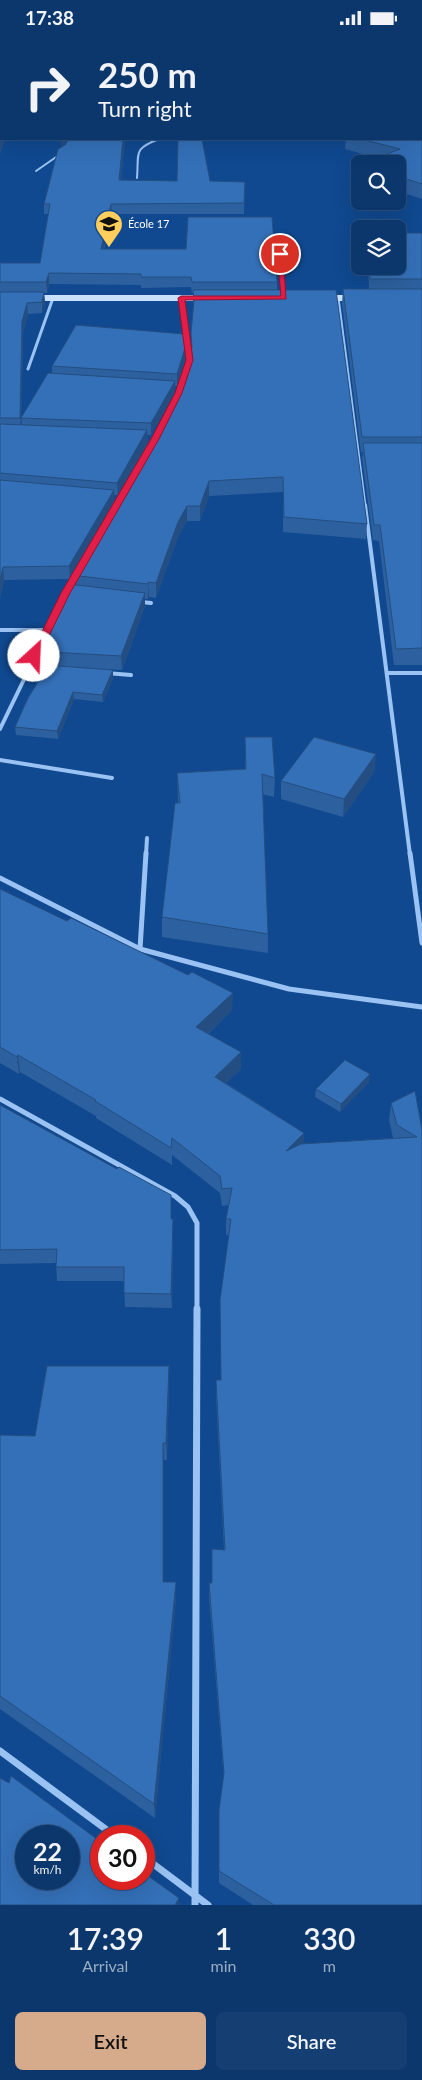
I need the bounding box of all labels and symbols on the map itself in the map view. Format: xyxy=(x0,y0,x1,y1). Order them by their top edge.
school or university icon: École 17 xyxy=(94,209,124,248)
place label: École 17 xyxy=(128,217,169,230)
pin xyxy=(259,233,301,275)
position arrow xyxy=(7,629,59,681)
speed limit sign: 30 xyxy=(90,1825,155,1890)

